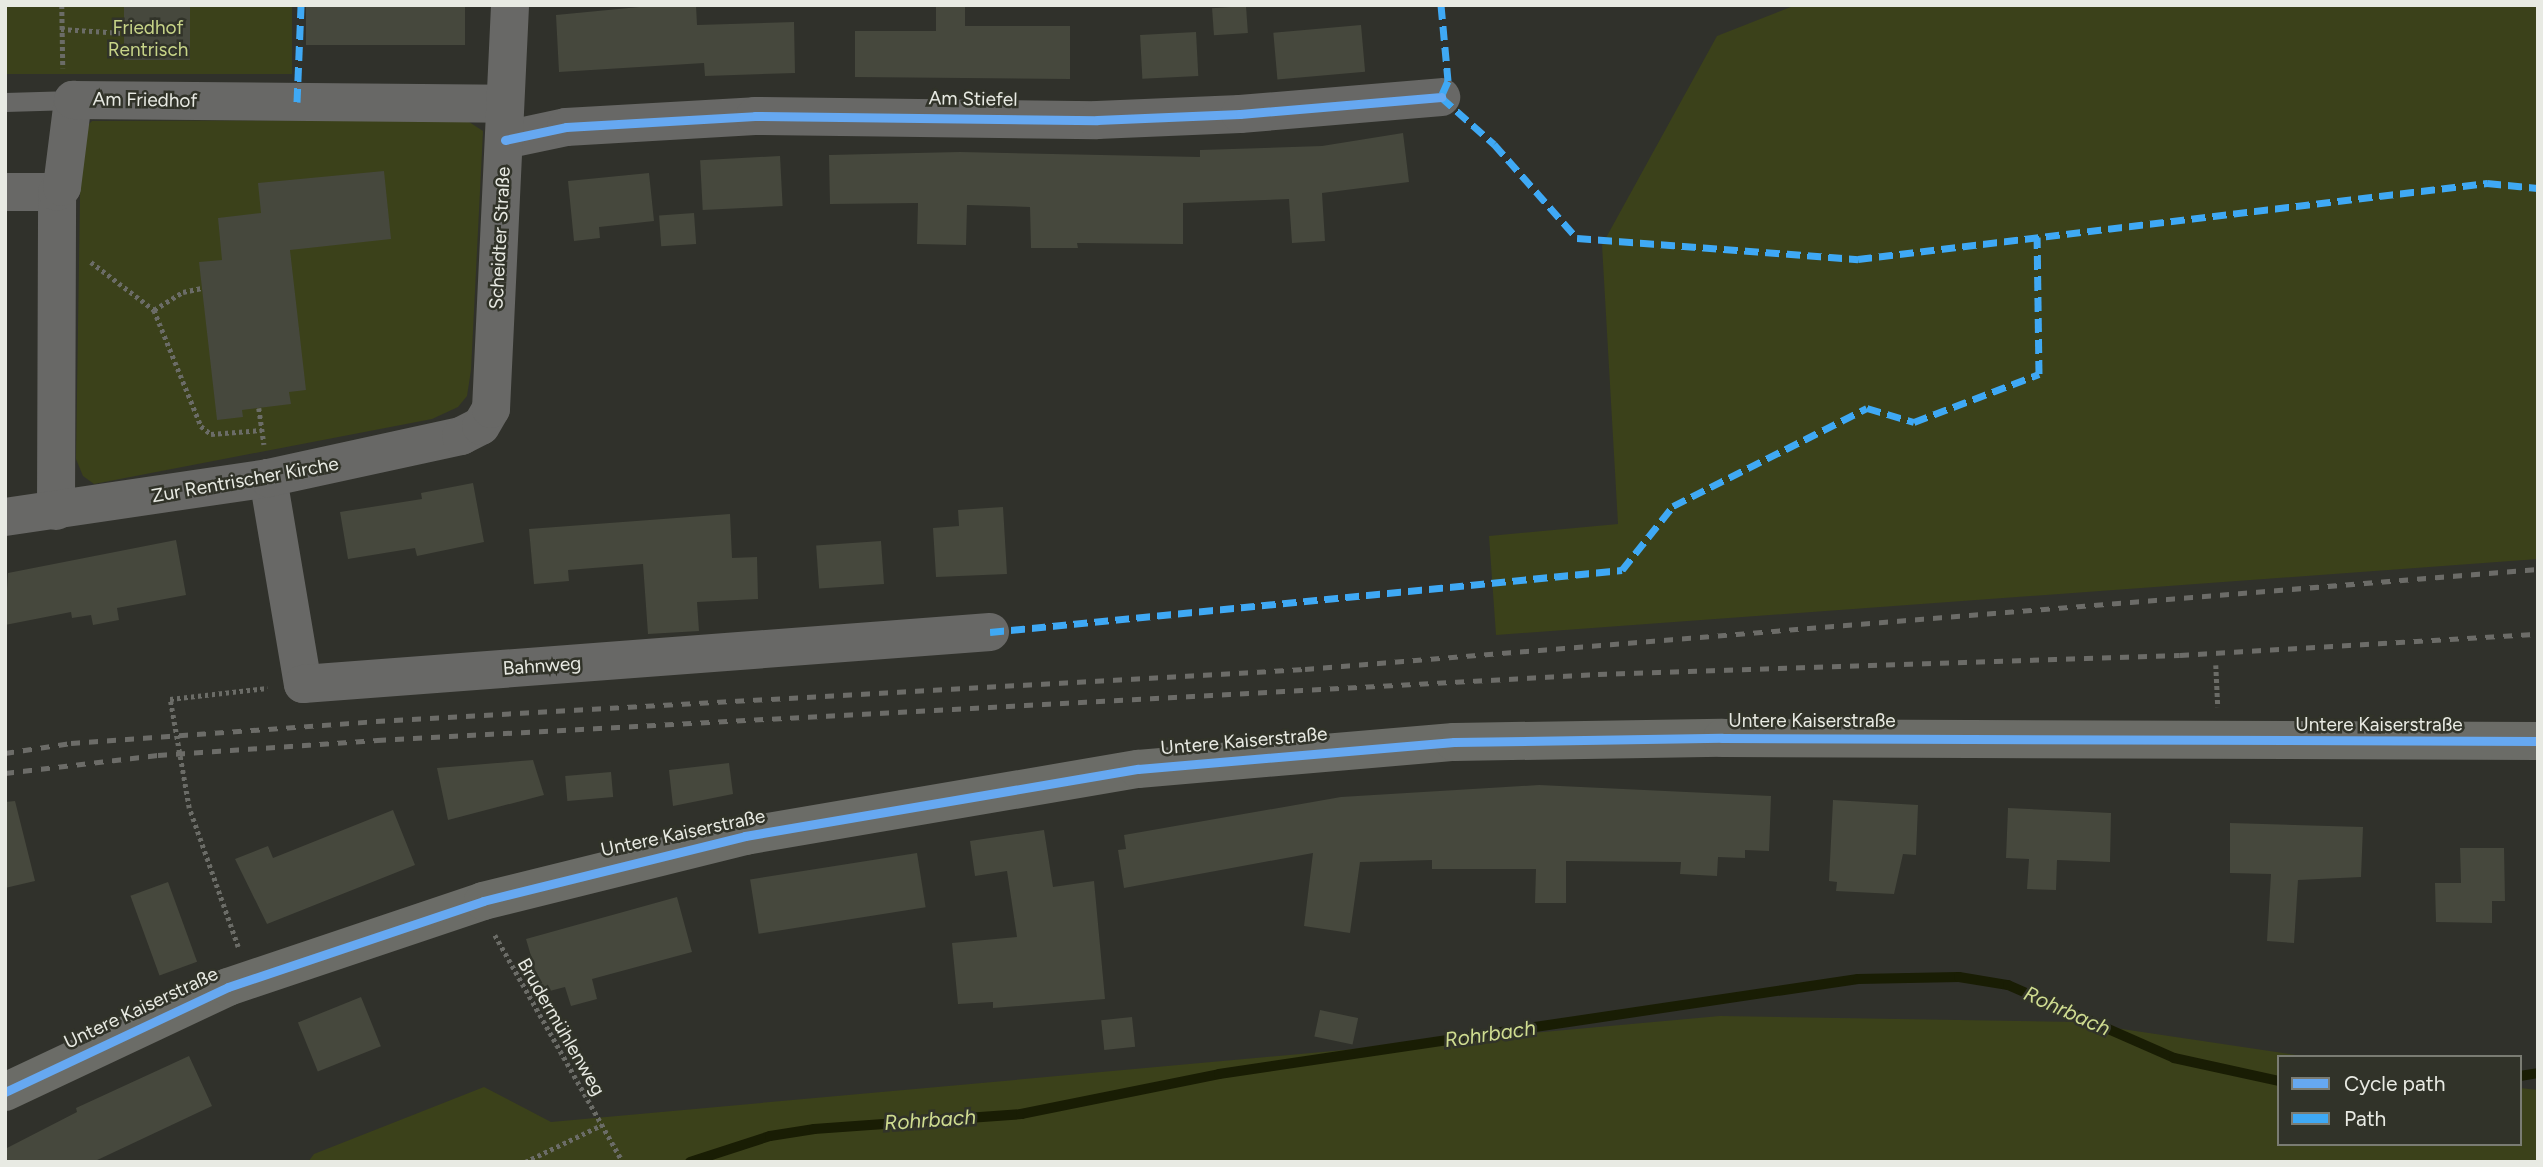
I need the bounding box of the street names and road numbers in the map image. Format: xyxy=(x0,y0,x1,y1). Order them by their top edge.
street label: Am Stiefel xyxy=(928,87,1018,111)
street label: Am Friedhof xyxy=(92,88,198,112)
street label: Scheidter Straße xyxy=(485,166,515,310)
street label: Zur Rentrischer Kirche xyxy=(150,452,340,508)
street label: Bahnweg xyxy=(502,652,582,680)
street label: Untere Kaiserstraße xyxy=(1728,710,1896,732)
street label: Untere Kaiserstraße xyxy=(2295,714,2463,736)
street label: Untere Kaiserstraße xyxy=(1160,722,1328,760)
street label: Untere Kaiserstraße xyxy=(599,804,767,862)
street label: Brudermühlenweg xyxy=(512,954,610,1100)
street label: Untere Kaiserstraße xyxy=(60,962,222,1054)

